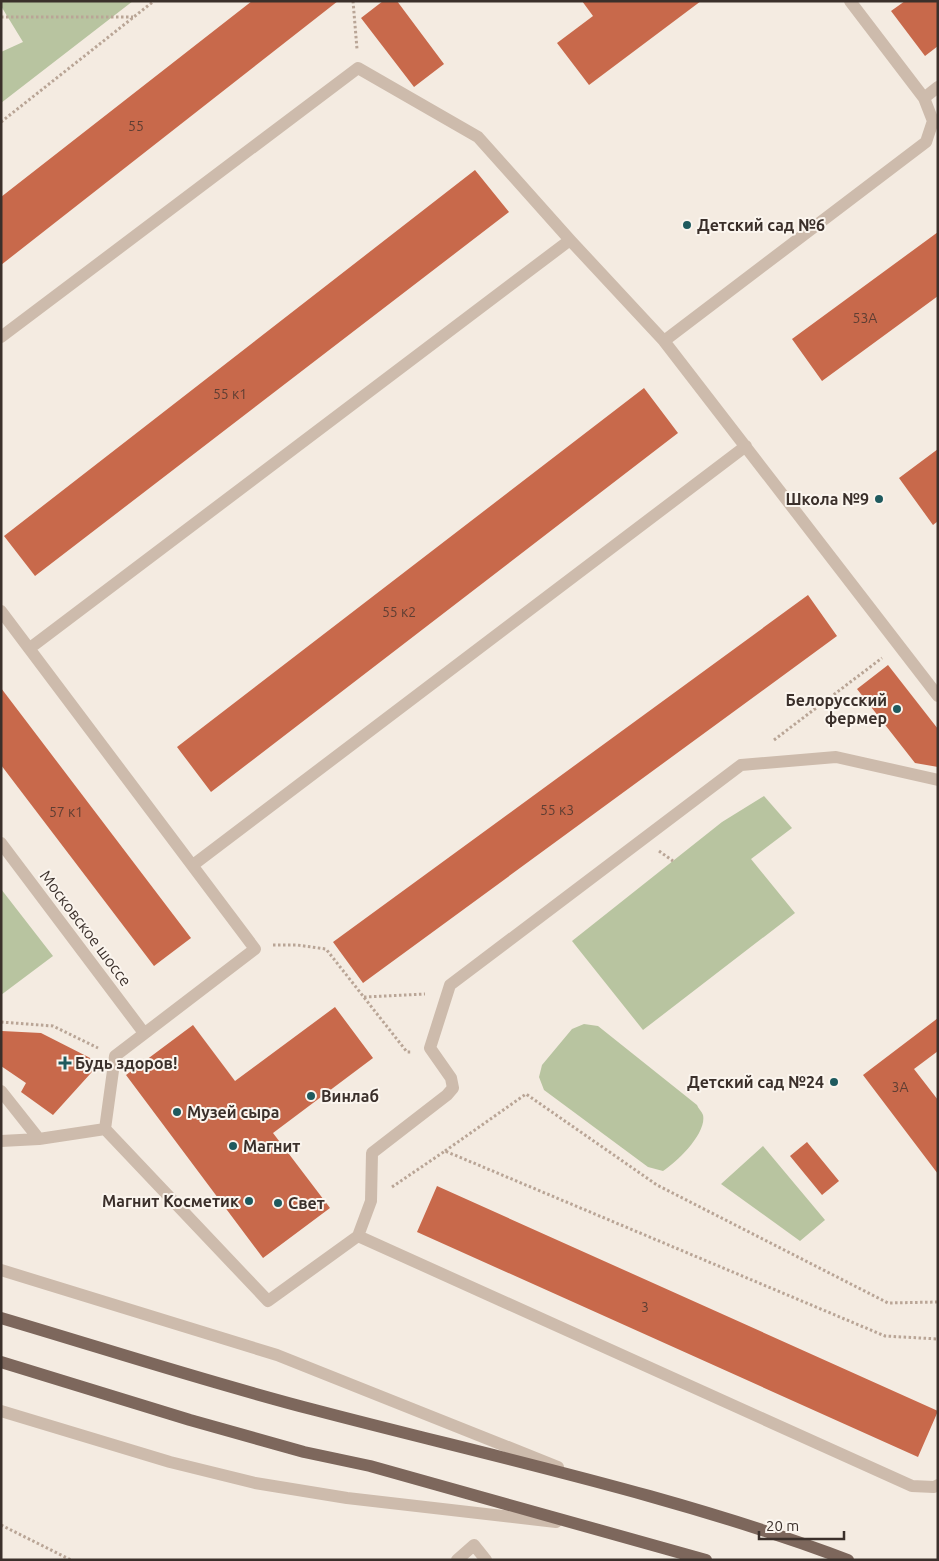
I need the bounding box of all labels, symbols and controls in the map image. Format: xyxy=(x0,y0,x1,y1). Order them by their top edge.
house number: 55 xyxy=(128,118,144,134)
place label: Детский сад №6 xyxy=(697,216,825,234)
marker: Детский сад №6 xyxy=(681,219,693,231)
house number: 53А xyxy=(853,310,877,326)
house number: 55 к1 xyxy=(213,386,247,402)
place label: Школа №9 xyxy=(785,490,869,508)
marker: Школа №9 xyxy=(873,493,885,505)
house number: 55 к2 xyxy=(382,604,416,620)
place label: Белорусский фермер xyxy=(786,691,887,727)
marker: Белорусский фермер xyxy=(891,703,903,715)
house number: 55 к3 xyxy=(540,802,574,818)
house number: 57 к1 xyxy=(49,804,83,820)
street label: Московское шоссе xyxy=(37,867,135,989)
place label: Будь здоров! xyxy=(75,1054,177,1072)
marker: Будь здоров! xyxy=(59,1057,71,1069)
place label: Детский сад №24 xyxy=(687,1073,824,1091)
marker: Детский сад №24 xyxy=(828,1076,840,1088)
house number: 3А xyxy=(892,1079,909,1095)
place label: Винлаб xyxy=(321,1087,379,1105)
marker: Винлаб xyxy=(305,1090,317,1102)
place label: Музей сыра xyxy=(187,1103,279,1121)
marker: Музей сыра xyxy=(171,1106,183,1118)
place label: Магнит xyxy=(243,1137,300,1155)
marker: Магнит xyxy=(227,1140,239,1152)
place label: Магнит Косметик xyxy=(102,1192,239,1210)
place label: Свет xyxy=(288,1194,325,1212)
marker: Магнит Косметик xyxy=(243,1195,255,1207)
marker: Свет xyxy=(272,1197,284,1209)
house number: 3 xyxy=(641,1299,649,1315)
scale bar xyxy=(759,1508,844,1540)
text: 20 m xyxy=(766,1517,799,1534)

